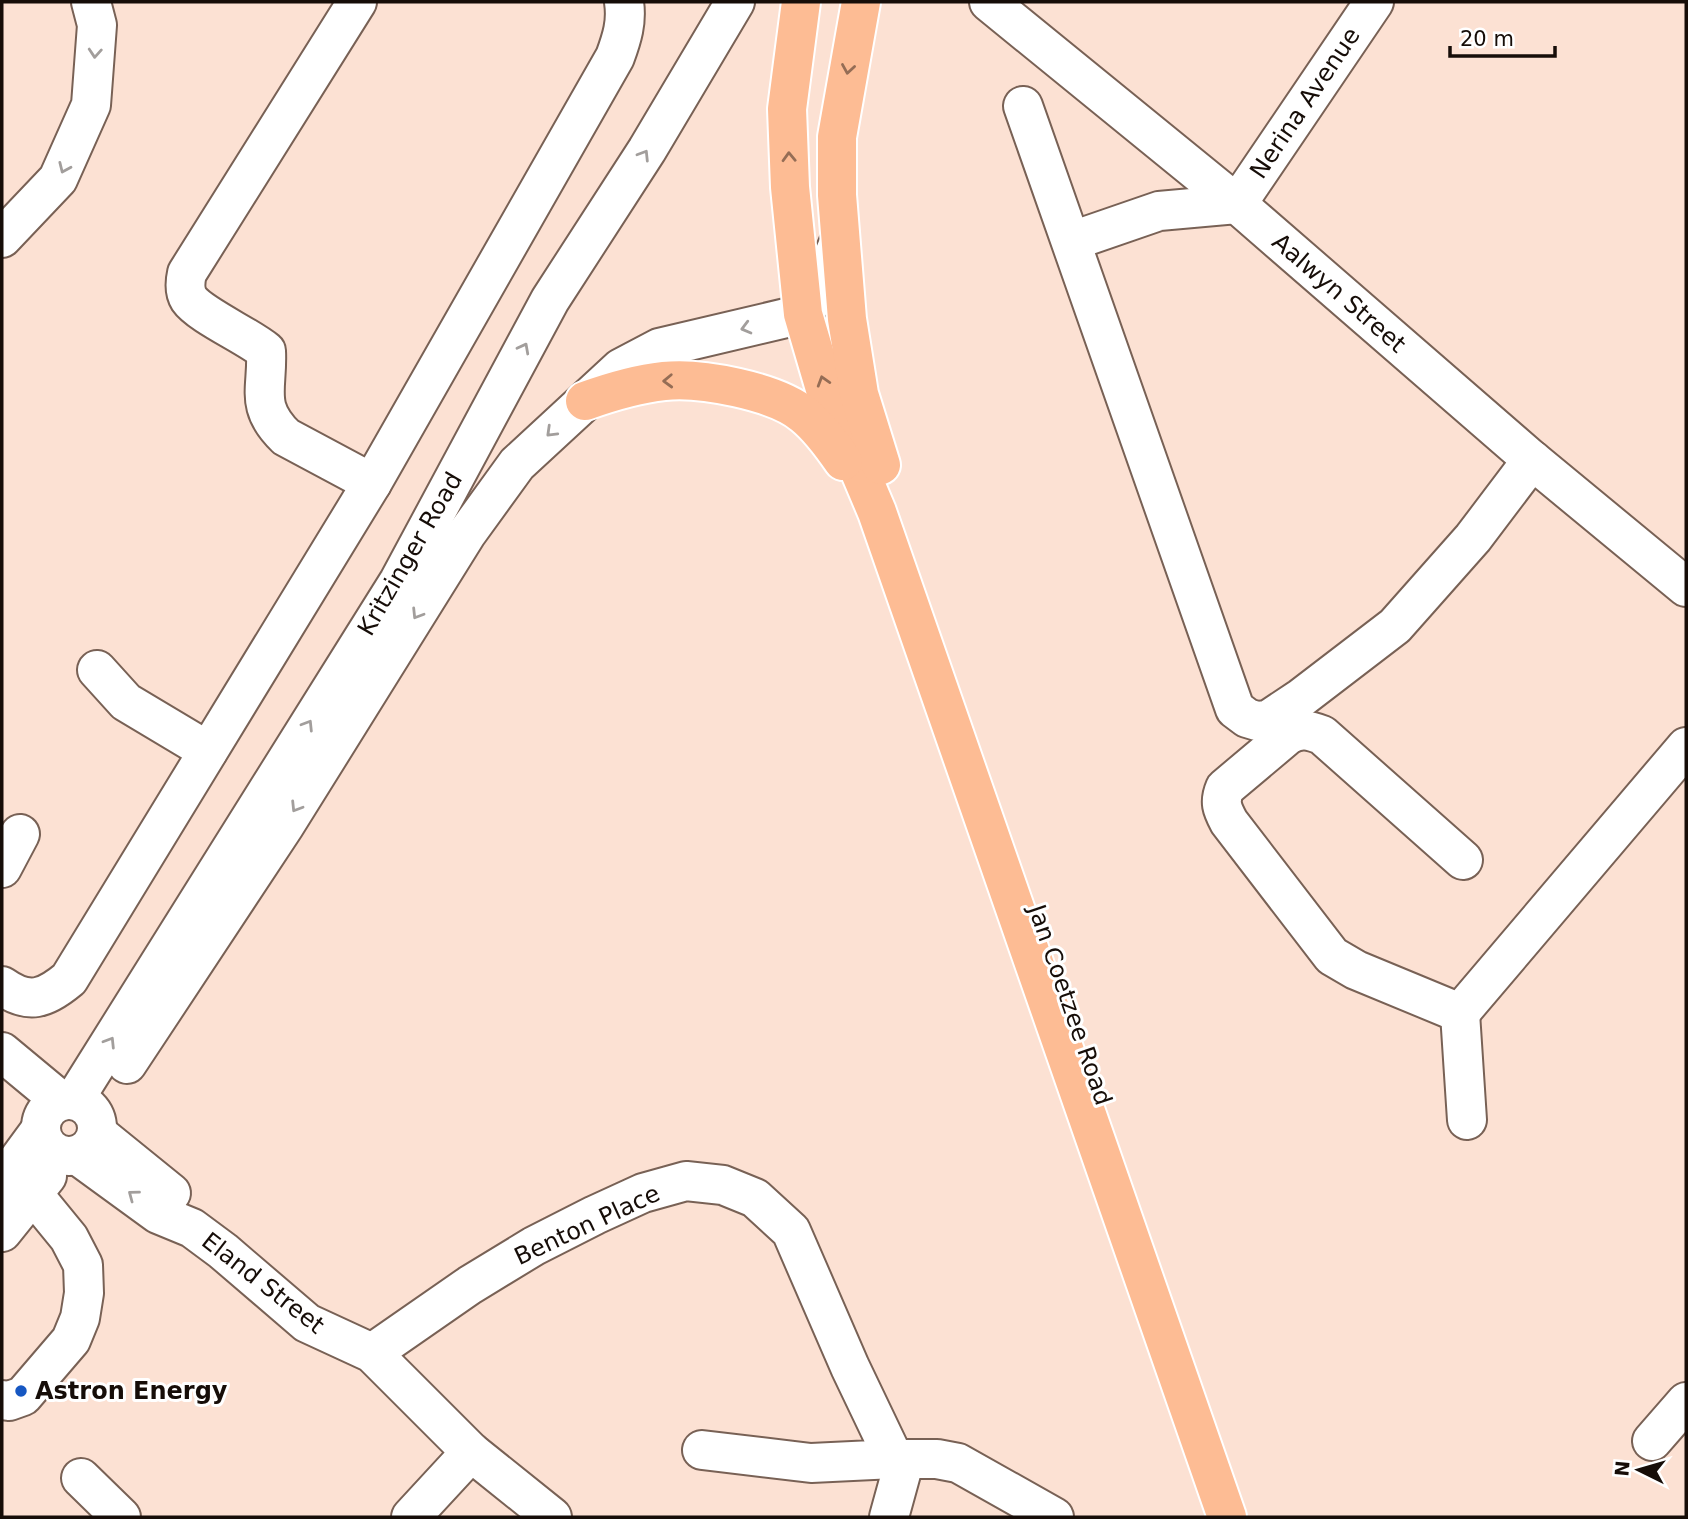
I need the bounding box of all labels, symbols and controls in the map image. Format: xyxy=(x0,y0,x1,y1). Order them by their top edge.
scale bar xyxy=(1450,14,1555,58)
street label: Nerina Avenue xyxy=(1244,22,1366,184)
text: 20 m xyxy=(1460,27,1514,51)
one-way arrow xyxy=(88,48,103,59)
one-way arrow xyxy=(841,63,856,75)
one-way arrow xyxy=(635,149,648,162)
one-way arrow xyxy=(781,151,797,162)
one-way arrow xyxy=(58,160,72,173)
street label: Aalwyn Street xyxy=(1267,228,1411,358)
one-way arrow xyxy=(741,320,753,334)
one-way arrow xyxy=(516,343,529,355)
one-way arrow xyxy=(662,374,673,389)
one-way arrow xyxy=(816,375,831,387)
one-way arrow xyxy=(546,423,559,436)
street label: Kritzinger Road xyxy=(352,467,468,641)
one-way arrow xyxy=(412,607,425,620)
one-way arrow xyxy=(300,719,313,732)
one-way arrow xyxy=(291,800,304,813)
street label: Jan Coetzee Road xyxy=(1022,899,1117,1109)
one-way arrow xyxy=(101,1037,114,1050)
street label: Benton Place xyxy=(510,1179,664,1271)
one-way arrow xyxy=(128,1191,141,1204)
street label: Eland Street xyxy=(196,1227,330,1339)
place label: Astron Energy xyxy=(35,1377,228,1405)
marker: Astron Energy xyxy=(13,1383,29,1399)
north arrow xyxy=(1604,1435,1674,1505)
text: N xyxy=(1610,1460,1634,1477)

